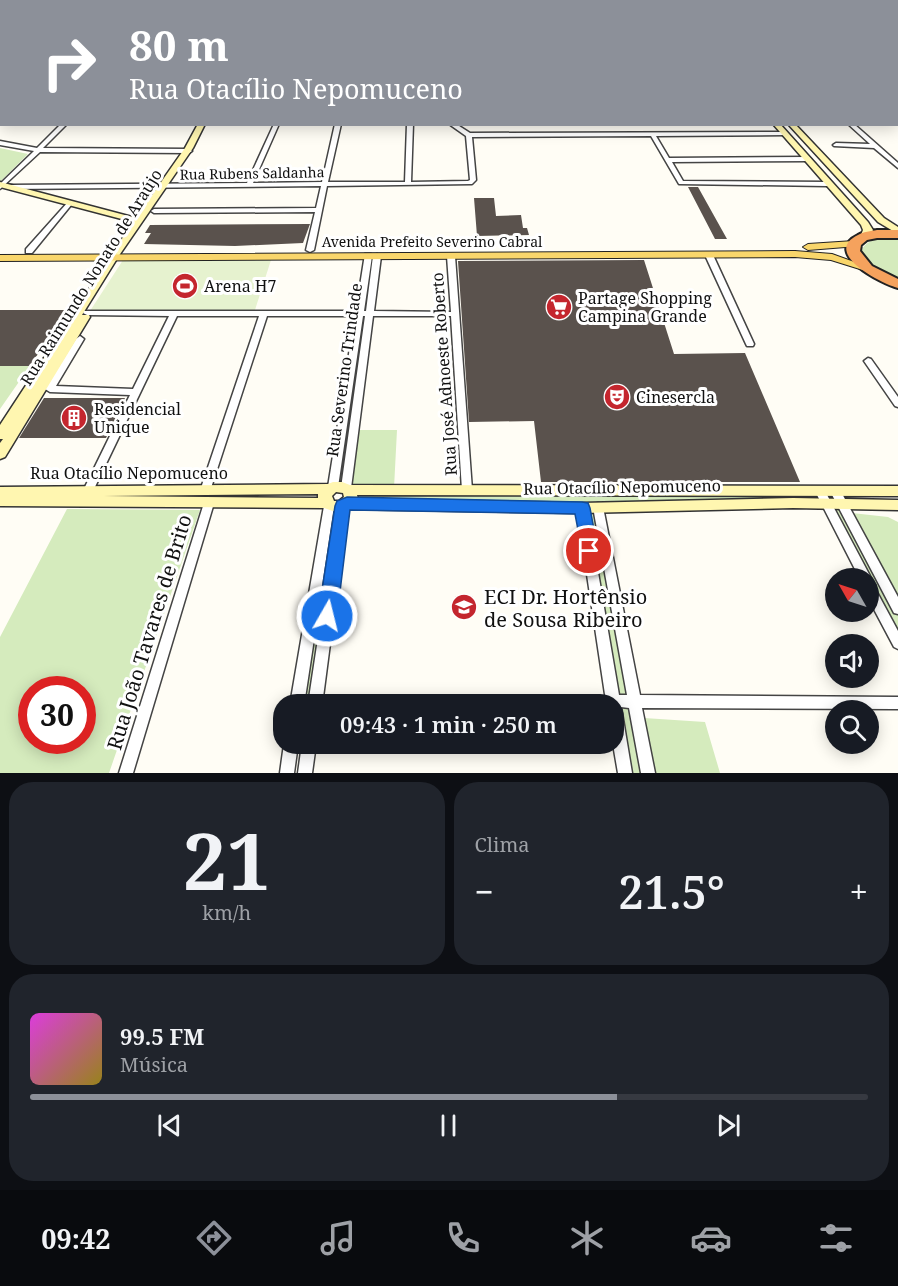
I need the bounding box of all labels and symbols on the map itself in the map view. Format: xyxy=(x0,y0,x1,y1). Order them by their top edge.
street label: Rua Rubens Saldanha xyxy=(179,162,325,184)
street label: Rua Raimundo Nonato de Araújo xyxy=(15,165,167,389)
street label: Avenida Prefeito Severino Cabral xyxy=(322,232,543,251)
sports icon: Arena H7 xyxy=(170,271,200,301)
street label: Rua José Adnoeste Roberto xyxy=(426,272,462,476)
place label: Arena H7 xyxy=(204,275,277,297)
street label: Rua Severino Trindade xyxy=(321,282,367,458)
place label: Partage Shopping Campina Grande xyxy=(578,287,712,327)
supermarket icon: Partage Shopping Campina Grande xyxy=(544,292,574,322)
theatre icon: Cinesercla xyxy=(602,382,632,412)
place label: Cinesercla xyxy=(636,386,715,408)
place label: Residencial Unique xyxy=(94,398,181,438)
building icon: Residencial Unique xyxy=(59,403,89,433)
street label: Rua Otacílio Nepomuceno xyxy=(30,462,228,484)
street label: Rua Otacílio Nepomuceno xyxy=(523,474,721,500)
street label: Rua João Tavares de Brito xyxy=(100,511,198,753)
pin xyxy=(563,525,614,576)
north arrow xyxy=(825,568,879,622)
place label: ECI Dr. Hortênsio de Sousa Ribeiro xyxy=(484,583,647,633)
position arrow xyxy=(295,584,359,648)
school or university icon: ECI Dr. Hortênsio de Sousa Ribeiro xyxy=(449,592,479,622)
speed limit sign: 30 xyxy=(18,676,96,754)

